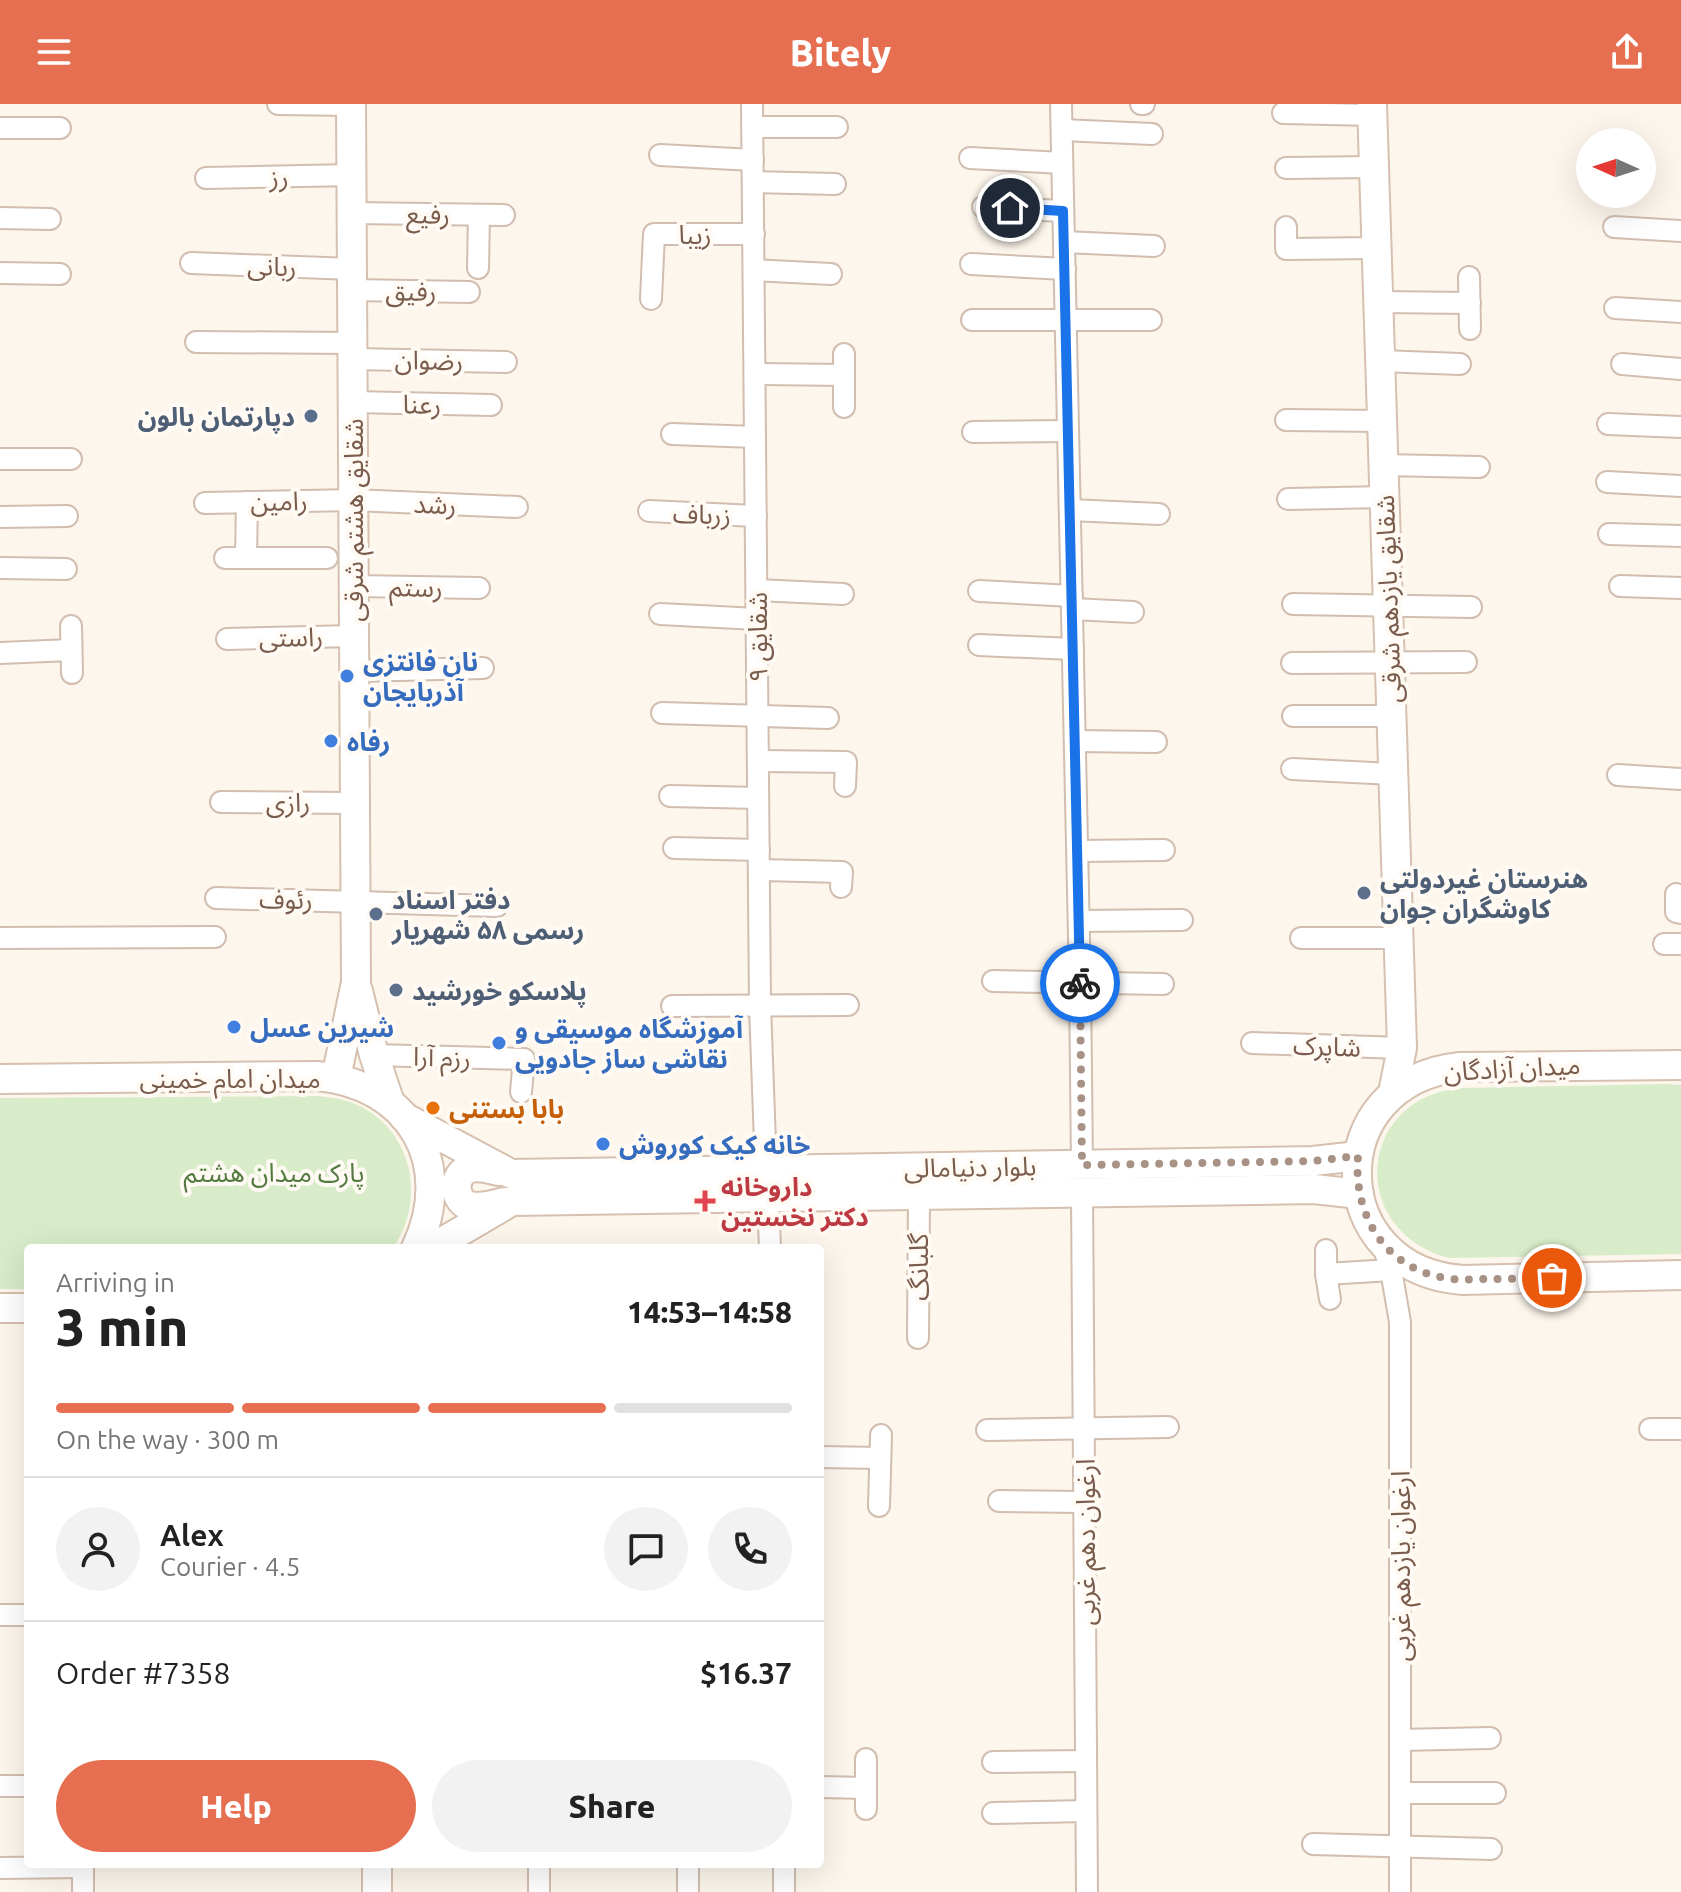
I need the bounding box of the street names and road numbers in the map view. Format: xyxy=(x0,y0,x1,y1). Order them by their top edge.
street label: رز xyxy=(268,162,289,193)
street label: رفیع xyxy=(406,199,450,235)
street label: زیبا xyxy=(678,220,712,250)
street label: ربانی xyxy=(247,251,297,282)
street label: رفیق xyxy=(385,276,437,308)
street label: رضوان xyxy=(394,345,464,376)
street label: رعنا xyxy=(402,389,441,420)
street label: شقایق هشتم شرقی xyxy=(339,418,374,622)
street label: رامین xyxy=(250,486,308,517)
street label: رشد xyxy=(413,489,457,520)
street label: شقایق یازدهم شرقی xyxy=(1370,494,1412,704)
street label: زرباف xyxy=(672,498,732,531)
street label: رستم xyxy=(389,572,443,608)
street label: شقایق ۹ xyxy=(743,592,774,682)
street label: راستی xyxy=(259,622,323,653)
street label: رازی xyxy=(266,788,310,818)
street label: رئوف xyxy=(259,884,313,915)
street label: شاپرک xyxy=(1293,1030,1361,1065)
street label: رزم آرا xyxy=(412,1042,471,1078)
street label: میدان آزادگان xyxy=(1443,1050,1581,1087)
street label: میدان امام خمینی xyxy=(139,1064,321,1099)
street label: بلوار دنیامالی xyxy=(903,1151,1037,1184)
street label: گلبانگ xyxy=(904,1233,933,1301)
street label: ارغوان دهم غربی xyxy=(1071,1459,1106,1626)
street label: ارغوان یازدهم غربی xyxy=(1386,1470,1421,1662)

